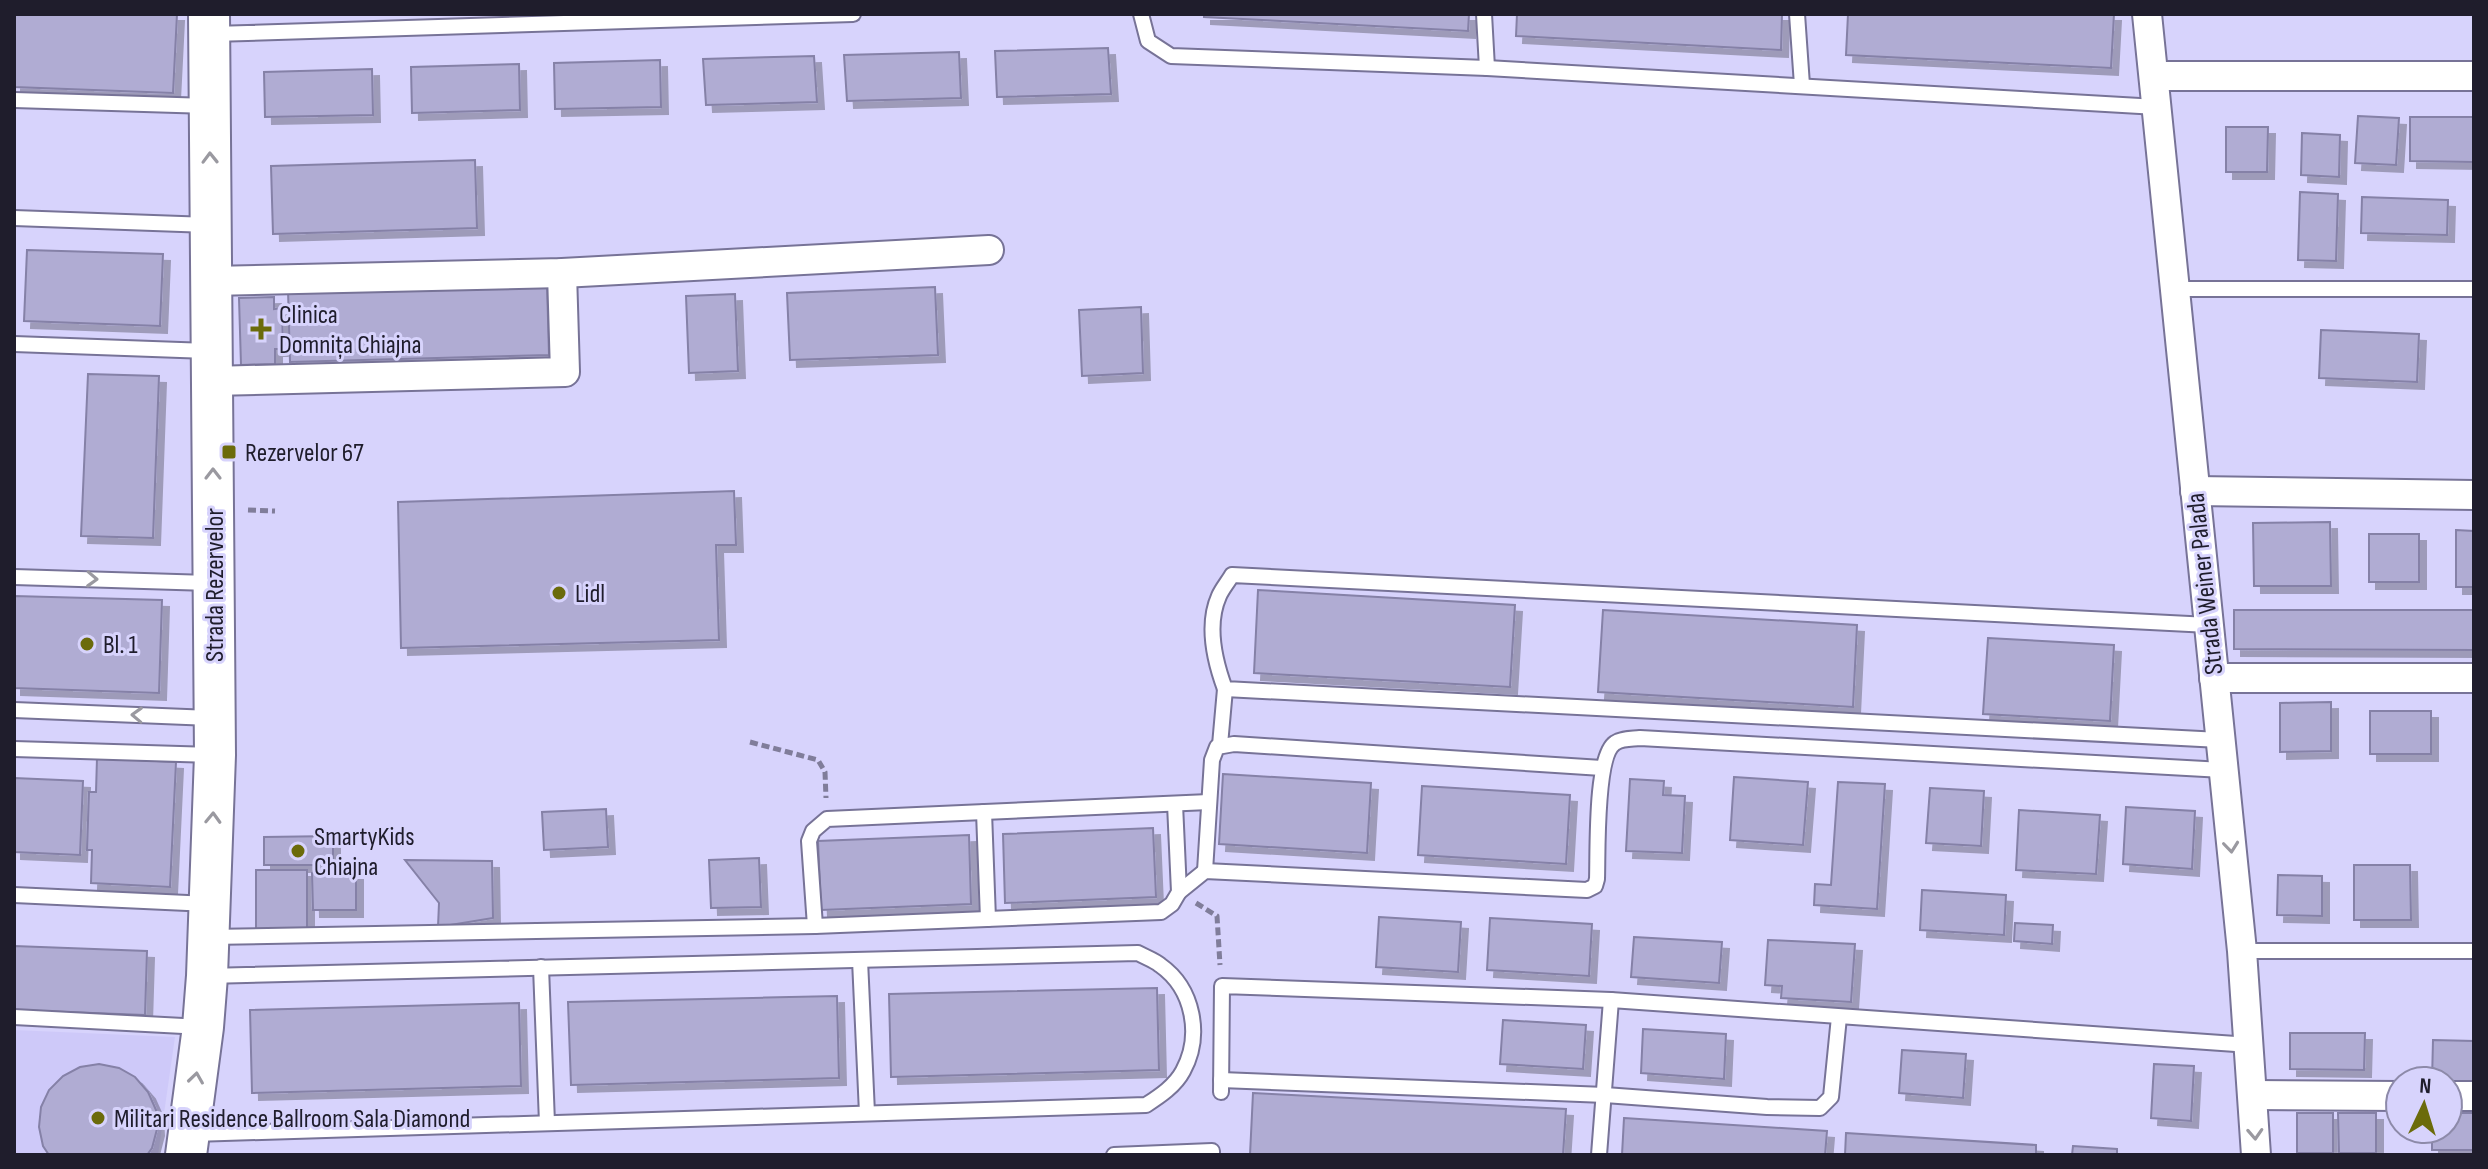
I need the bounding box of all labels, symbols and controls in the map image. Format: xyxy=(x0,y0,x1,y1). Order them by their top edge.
one-way arrow xyxy=(201,151,219,164)
place label: Clinica Domnița Chiajna xyxy=(279,300,422,361)
marker: Clinica Domnița Chiajna xyxy=(250,318,272,340)
place label: Rezervelor 67 xyxy=(245,438,364,469)
marker: Rezervelor 67 xyxy=(220,443,238,461)
one-way arrow xyxy=(204,467,222,480)
street label: Strada Weiner Palada xyxy=(2181,492,2230,676)
street label: Strada Rezervelor xyxy=(200,508,231,662)
one-way arrow xyxy=(86,571,99,588)
place label: Lidl xyxy=(575,579,605,610)
marker: Lidl xyxy=(550,584,568,602)
place label: Bl. 1 xyxy=(103,630,138,661)
marker: Bl. 1 xyxy=(78,635,96,653)
one-way arrow xyxy=(130,706,143,723)
one-way arrow xyxy=(204,811,221,824)
place label: SmartyKids Chiajna xyxy=(314,822,414,883)
one-way arrow xyxy=(2223,841,2240,854)
marker: SmartyKids Chiajna xyxy=(289,842,307,860)
north arrow xyxy=(2384,1065,2464,1145)
one-way arrow xyxy=(187,1071,204,1085)
text: N xyxy=(2418,1073,2432,1100)
place label: Militari Residence Ballroom Sala Diamond xyxy=(114,1104,470,1135)
marker: Militari Residence Ballroom Sala Diamond xyxy=(89,1109,107,1127)
one-way arrow xyxy=(2246,1128,2263,1141)

